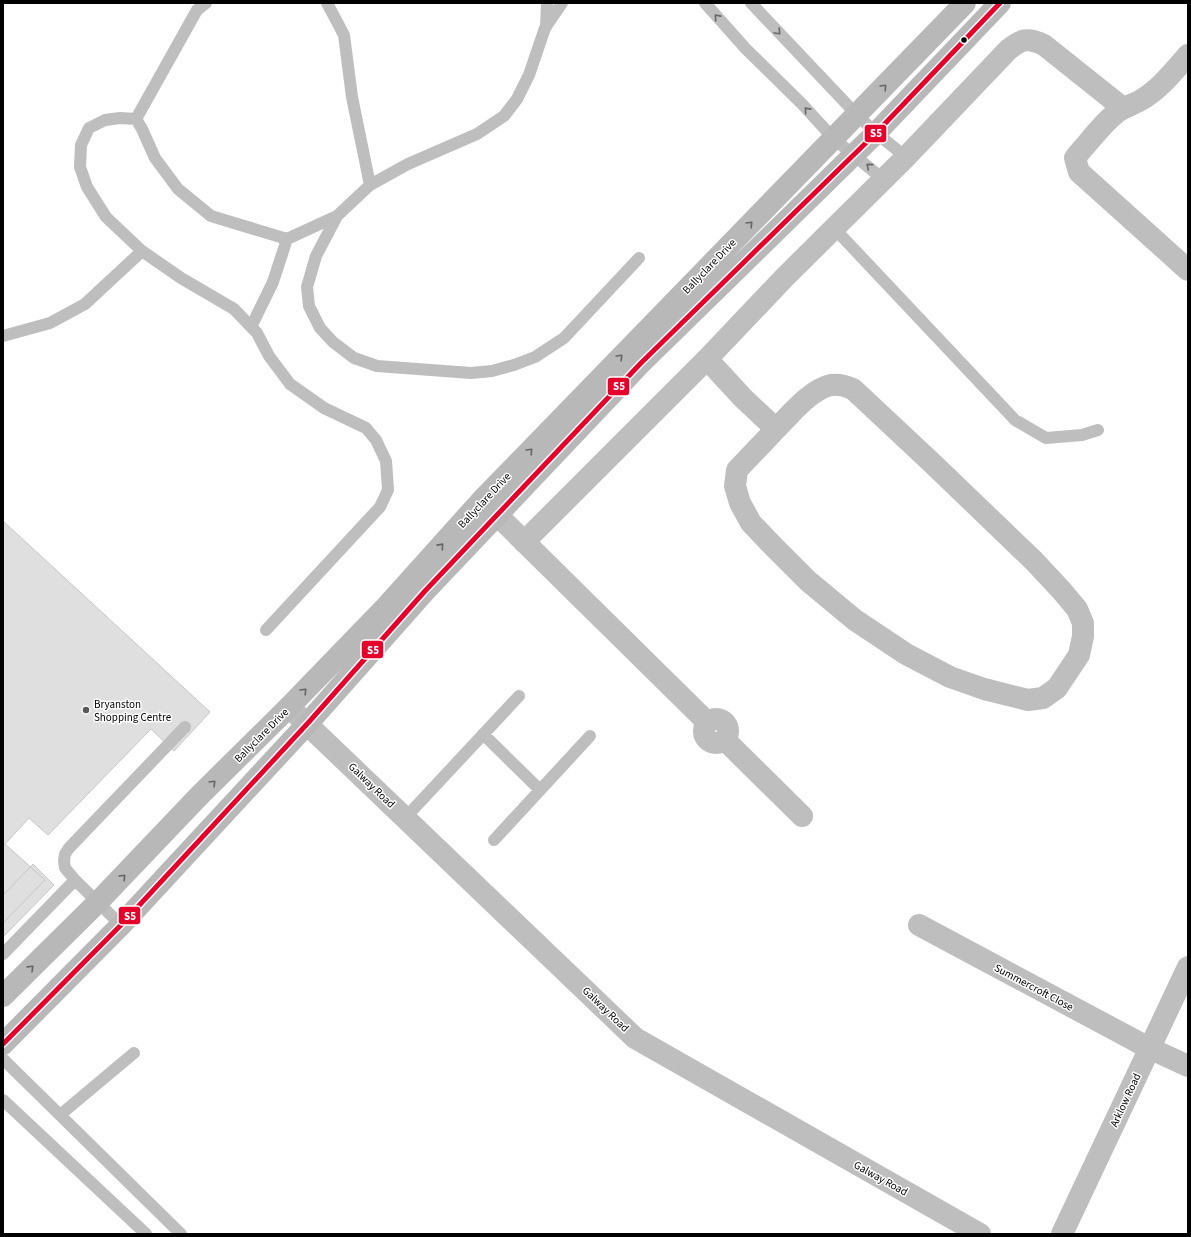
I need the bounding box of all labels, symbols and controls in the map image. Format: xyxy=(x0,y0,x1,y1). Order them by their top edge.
one-way arrow xyxy=(714,14,721,21)
one-way arrow xyxy=(773,27,780,34)
unlabelled marker xyxy=(959,35,969,45)
one-way arrow xyxy=(879,84,887,92)
one-way arrow xyxy=(805,107,812,114)
line badge: S5 xyxy=(864,124,887,143)
text: S5 xyxy=(870,126,882,141)
one-way arrow xyxy=(866,164,873,171)
one-way arrow xyxy=(745,221,753,229)
street label: Ballyclare Drive xyxy=(679,235,740,297)
one-way arrow xyxy=(615,354,623,362)
line badge: S5 xyxy=(607,377,630,396)
text: S5 xyxy=(613,379,625,394)
one-way arrow xyxy=(525,448,533,456)
street label: Ballyclare Drive xyxy=(455,469,515,532)
one-way arrow xyxy=(437,543,444,551)
line badge: S5 xyxy=(361,640,384,659)
text: S5 xyxy=(367,643,379,658)
one-way arrow xyxy=(300,688,307,696)
place label: Bryanston Shopping Centre xyxy=(94,697,172,725)
street label: Ballyclare Drive xyxy=(231,704,292,766)
marker: Bryanston Shopping Centre xyxy=(81,705,91,715)
street label: Galway Road xyxy=(345,759,398,811)
one-way arrow xyxy=(208,780,216,788)
one-way arrow xyxy=(118,874,125,882)
line badge: S5 xyxy=(118,906,141,925)
text: S5 xyxy=(124,909,136,924)
street label: Summercroft Close xyxy=(992,960,1076,1015)
one-way arrow xyxy=(26,966,34,973)
street label: Galway Road xyxy=(579,983,632,1035)
street label: Arklow Road xyxy=(1106,1071,1144,1130)
street label: Galway Road xyxy=(851,1157,910,1199)

